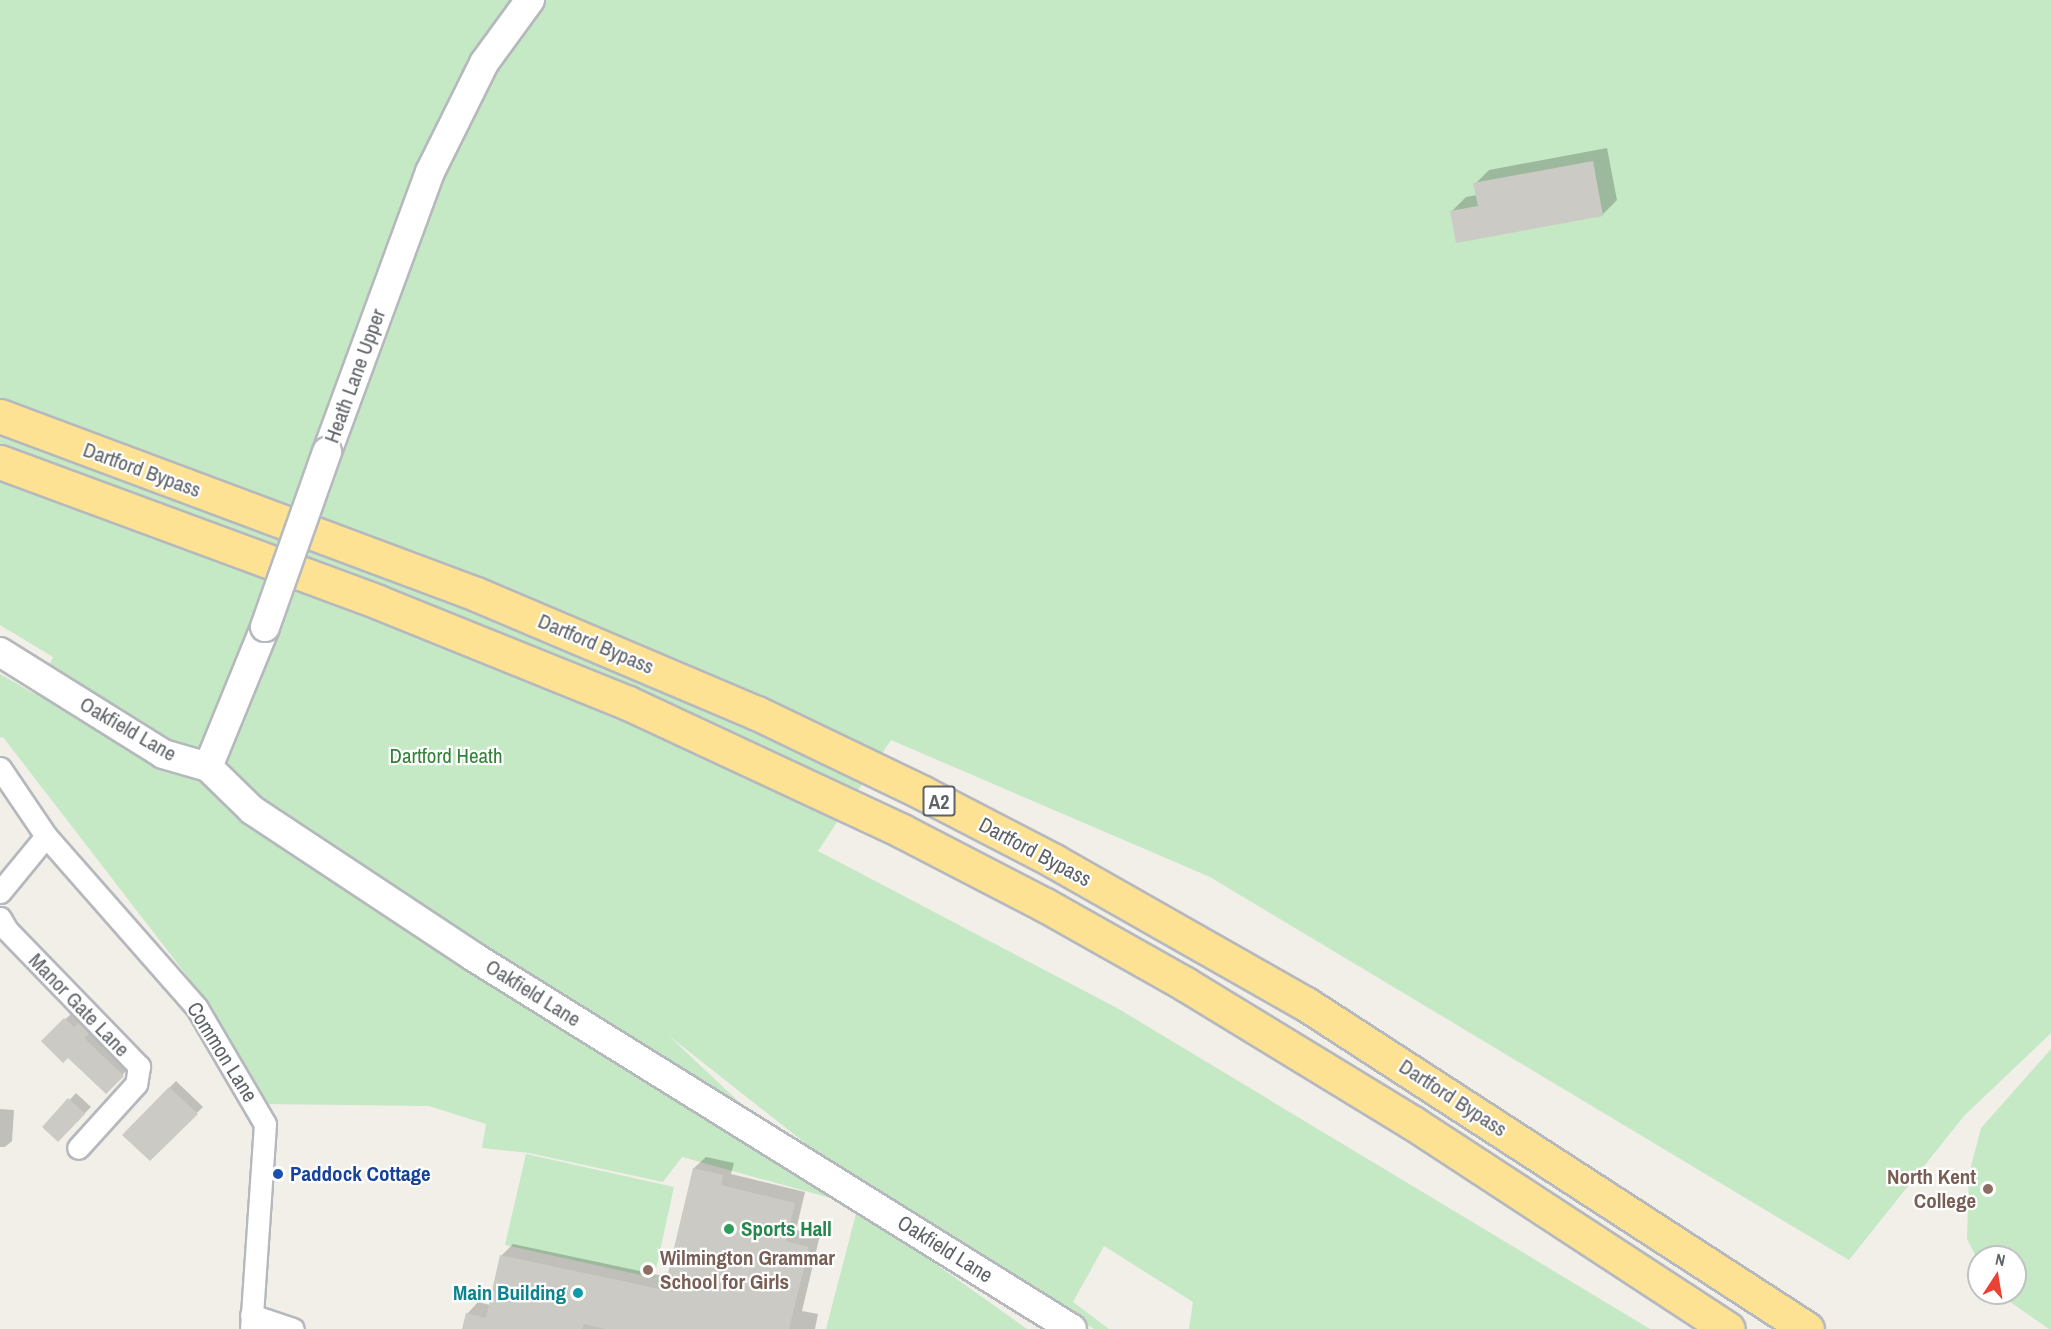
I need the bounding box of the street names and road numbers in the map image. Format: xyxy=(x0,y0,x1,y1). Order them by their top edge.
street label: Heath Lane Upper xyxy=(319,306,391,446)
street label: Dartford Bypass xyxy=(80,437,204,503)
street label: Dartford Bypass xyxy=(534,608,658,680)
street label: Oakfield Lane xyxy=(75,691,181,767)
road number: A2 xyxy=(922,784,956,818)
street label: Dartford Bypass xyxy=(975,812,1095,892)
street label: Manor Gate Lane xyxy=(23,948,135,1062)
street label: Oakfield Lane xyxy=(481,954,585,1032)
street label: Common Lane xyxy=(181,997,263,1107)
street label: Dartford Bypass xyxy=(1394,1054,1512,1142)
street label: Oakfield Lane xyxy=(893,1210,997,1288)

